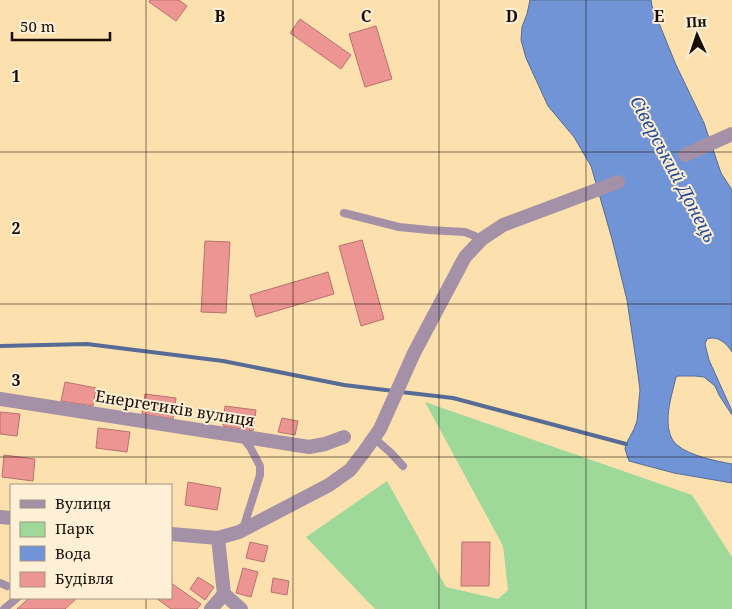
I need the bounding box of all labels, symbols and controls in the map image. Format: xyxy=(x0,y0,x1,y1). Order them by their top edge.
text: B xyxy=(215,5,226,27)
text: C xyxy=(361,5,372,27)
text: D xyxy=(506,5,518,27)
text: E xyxy=(654,5,664,27)
scale bar xyxy=(12,10,110,42)
north arrow xyxy=(672,10,722,60)
text: Пн xyxy=(685,11,708,32)
text: 50 m xyxy=(20,16,55,36)
text: 1 xyxy=(11,65,21,87)
water label: Сіверський Донець xyxy=(625,91,723,247)
text: 2 xyxy=(11,217,21,239)
text: 3 xyxy=(11,369,21,391)
street label: Енергетиків вулиця xyxy=(94,385,256,431)
legend xyxy=(10,484,172,599)
text: Вулиця xyxy=(55,493,111,513)
text: Парк xyxy=(55,518,94,538)
text: Вода xyxy=(55,543,91,563)
text: Будівля xyxy=(55,568,113,588)

